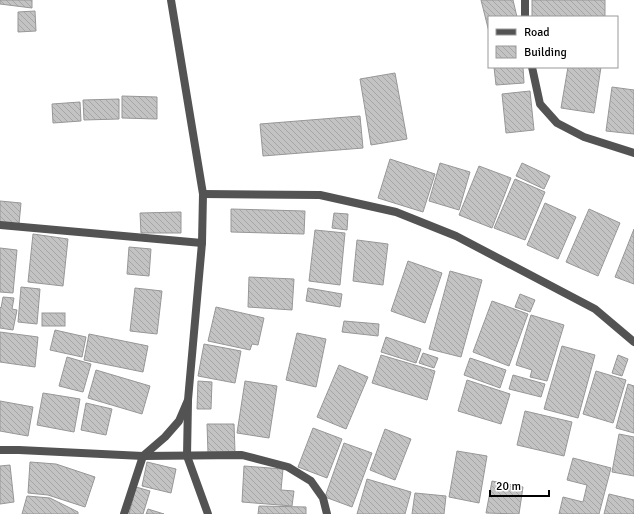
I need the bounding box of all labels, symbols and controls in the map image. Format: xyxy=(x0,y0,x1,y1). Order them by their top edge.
legend xyxy=(488,16,618,68)
text: Road xyxy=(524,25,550,40)
text: Building xyxy=(524,45,567,60)
scale bar xyxy=(490,472,549,498)
text: 20 m xyxy=(496,479,521,494)

